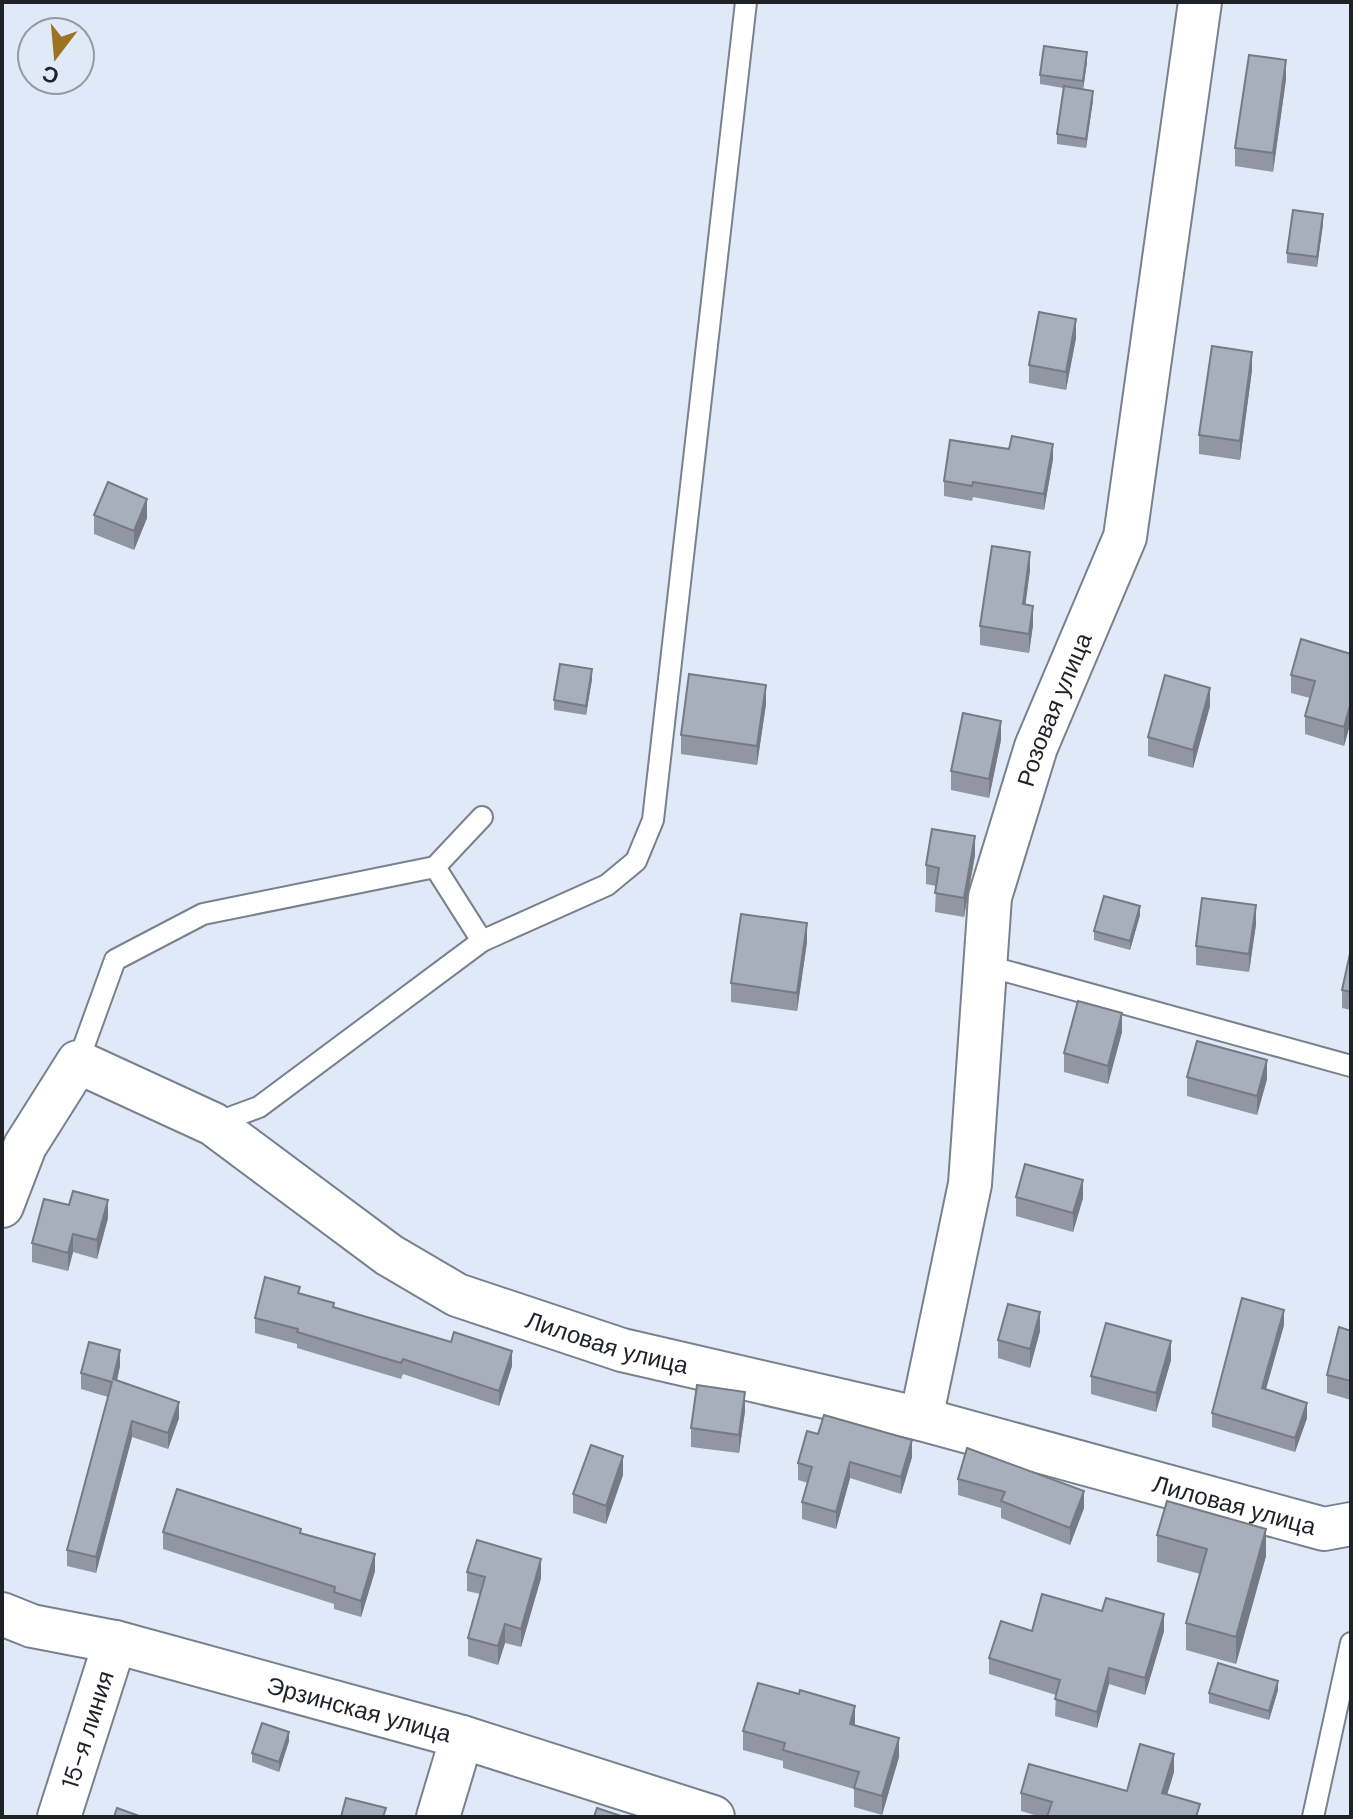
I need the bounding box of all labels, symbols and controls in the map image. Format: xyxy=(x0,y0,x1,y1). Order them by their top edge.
north arrow xyxy=(16,16,96,96)
text: С xyxy=(39,59,62,91)
street label: Розовая улица xyxy=(1009,627,1099,790)
street label: Лиловая улица xyxy=(522,1304,692,1380)
street label: Лиловая улица xyxy=(1149,1467,1320,1542)
street label: 15-я линия xyxy=(54,1667,120,1792)
street label: Эрзинская улица xyxy=(264,1669,455,1749)

